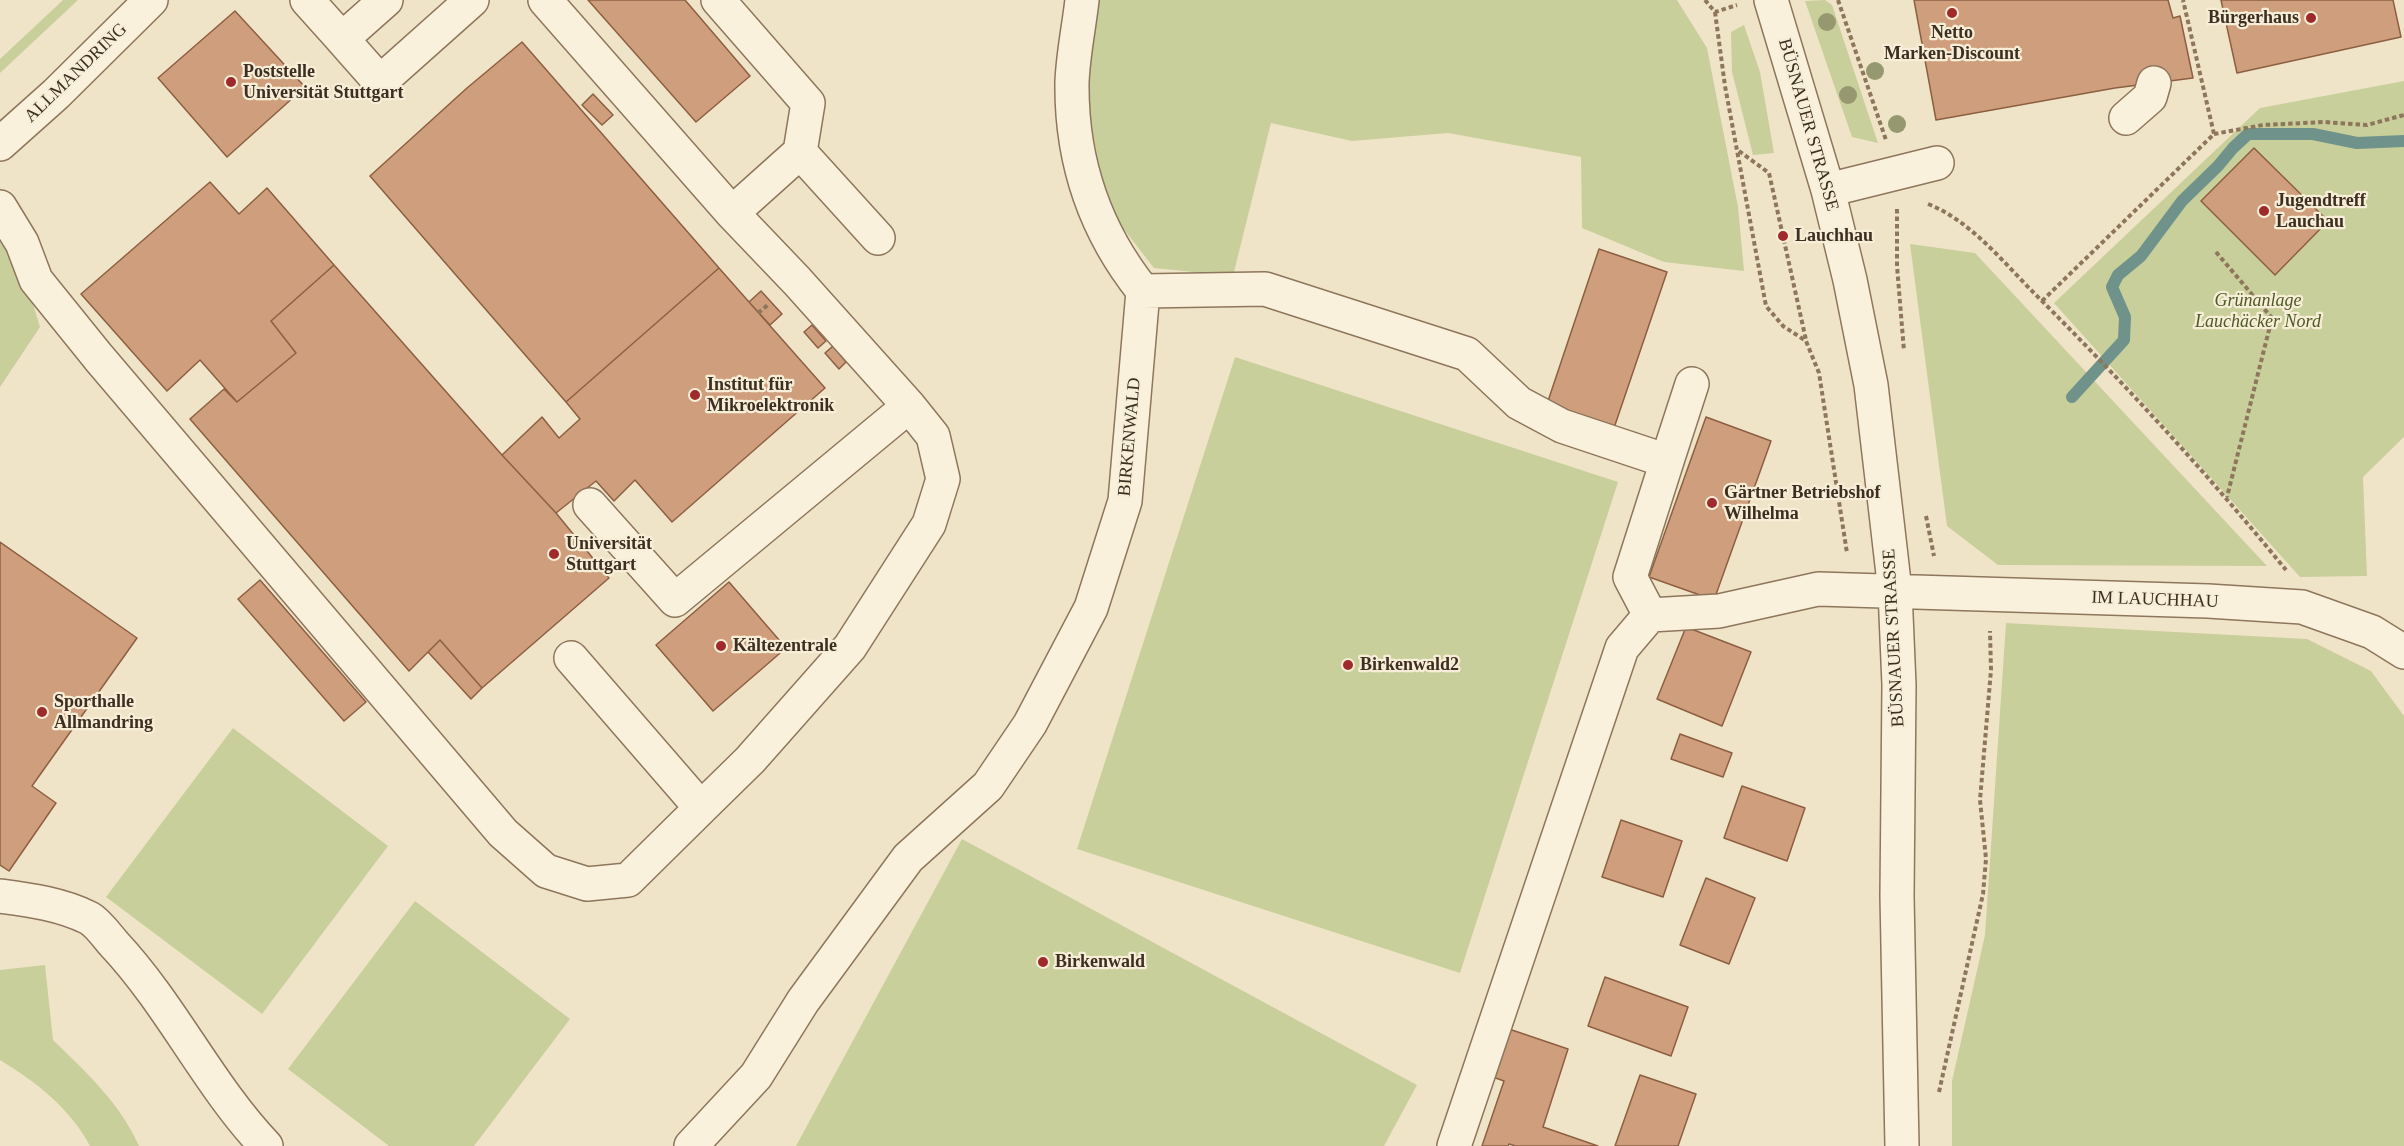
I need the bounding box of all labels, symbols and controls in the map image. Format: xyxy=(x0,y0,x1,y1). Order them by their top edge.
marker: Netto Marken-Discount xyxy=(1945,6,1959,20)
place label: Bürgerhaus xyxy=(2208,7,2299,29)
marker: Bürgerhaus xyxy=(2304,11,2318,25)
street label: ALLMANDRING xyxy=(20,19,132,127)
place label: Netto Marken-Discount xyxy=(1884,22,2020,64)
street label: BÜSNAUER STRASSE xyxy=(1773,36,1843,214)
place label: Poststelle Universität Stuttgart xyxy=(243,61,403,104)
marker: Poststelle Universität Stuttgart xyxy=(224,75,238,89)
place label: Jugendtreff Lauchau xyxy=(2276,190,2366,232)
marker: Jugendtreff Lauchau xyxy=(2257,204,2271,218)
place label: Lauchhau xyxy=(1795,225,1873,247)
marker: Lauchhau xyxy=(1776,229,1790,243)
park label: Grünanlage Lauchäcker Nord xyxy=(2195,290,2321,332)
place label: Institut für Mikroelektronik xyxy=(707,374,834,416)
street label: BIRKENWALD xyxy=(1114,377,1146,497)
marker: Institut für Mikroelektronik xyxy=(688,388,702,402)
place label: Gärtner Betriebshof Wilhelma xyxy=(1724,482,1880,524)
marker: Gärtner Betriebshof Wilhelma xyxy=(1705,496,1719,510)
place label: Universität Stuttgart xyxy=(566,533,652,576)
marker: Universität Stuttgart xyxy=(547,547,561,561)
street label: BÜSNAUER STRASSE xyxy=(1879,548,1909,728)
street label: IM LAUCHHAU xyxy=(2091,587,2219,613)
place label: Kältezentrale xyxy=(733,635,837,657)
marker: Kältezentrale xyxy=(714,639,728,653)
place label: Birkenwald2 xyxy=(1360,654,1459,676)
marker: Birkenwald2 xyxy=(1341,658,1355,672)
place label: Sporthalle Allmandring xyxy=(54,691,153,734)
marker: Sporthalle Allmandring xyxy=(35,705,49,719)
place label: Birkenwald xyxy=(1055,951,1145,973)
marker: Birkenwald xyxy=(1036,955,1050,969)

